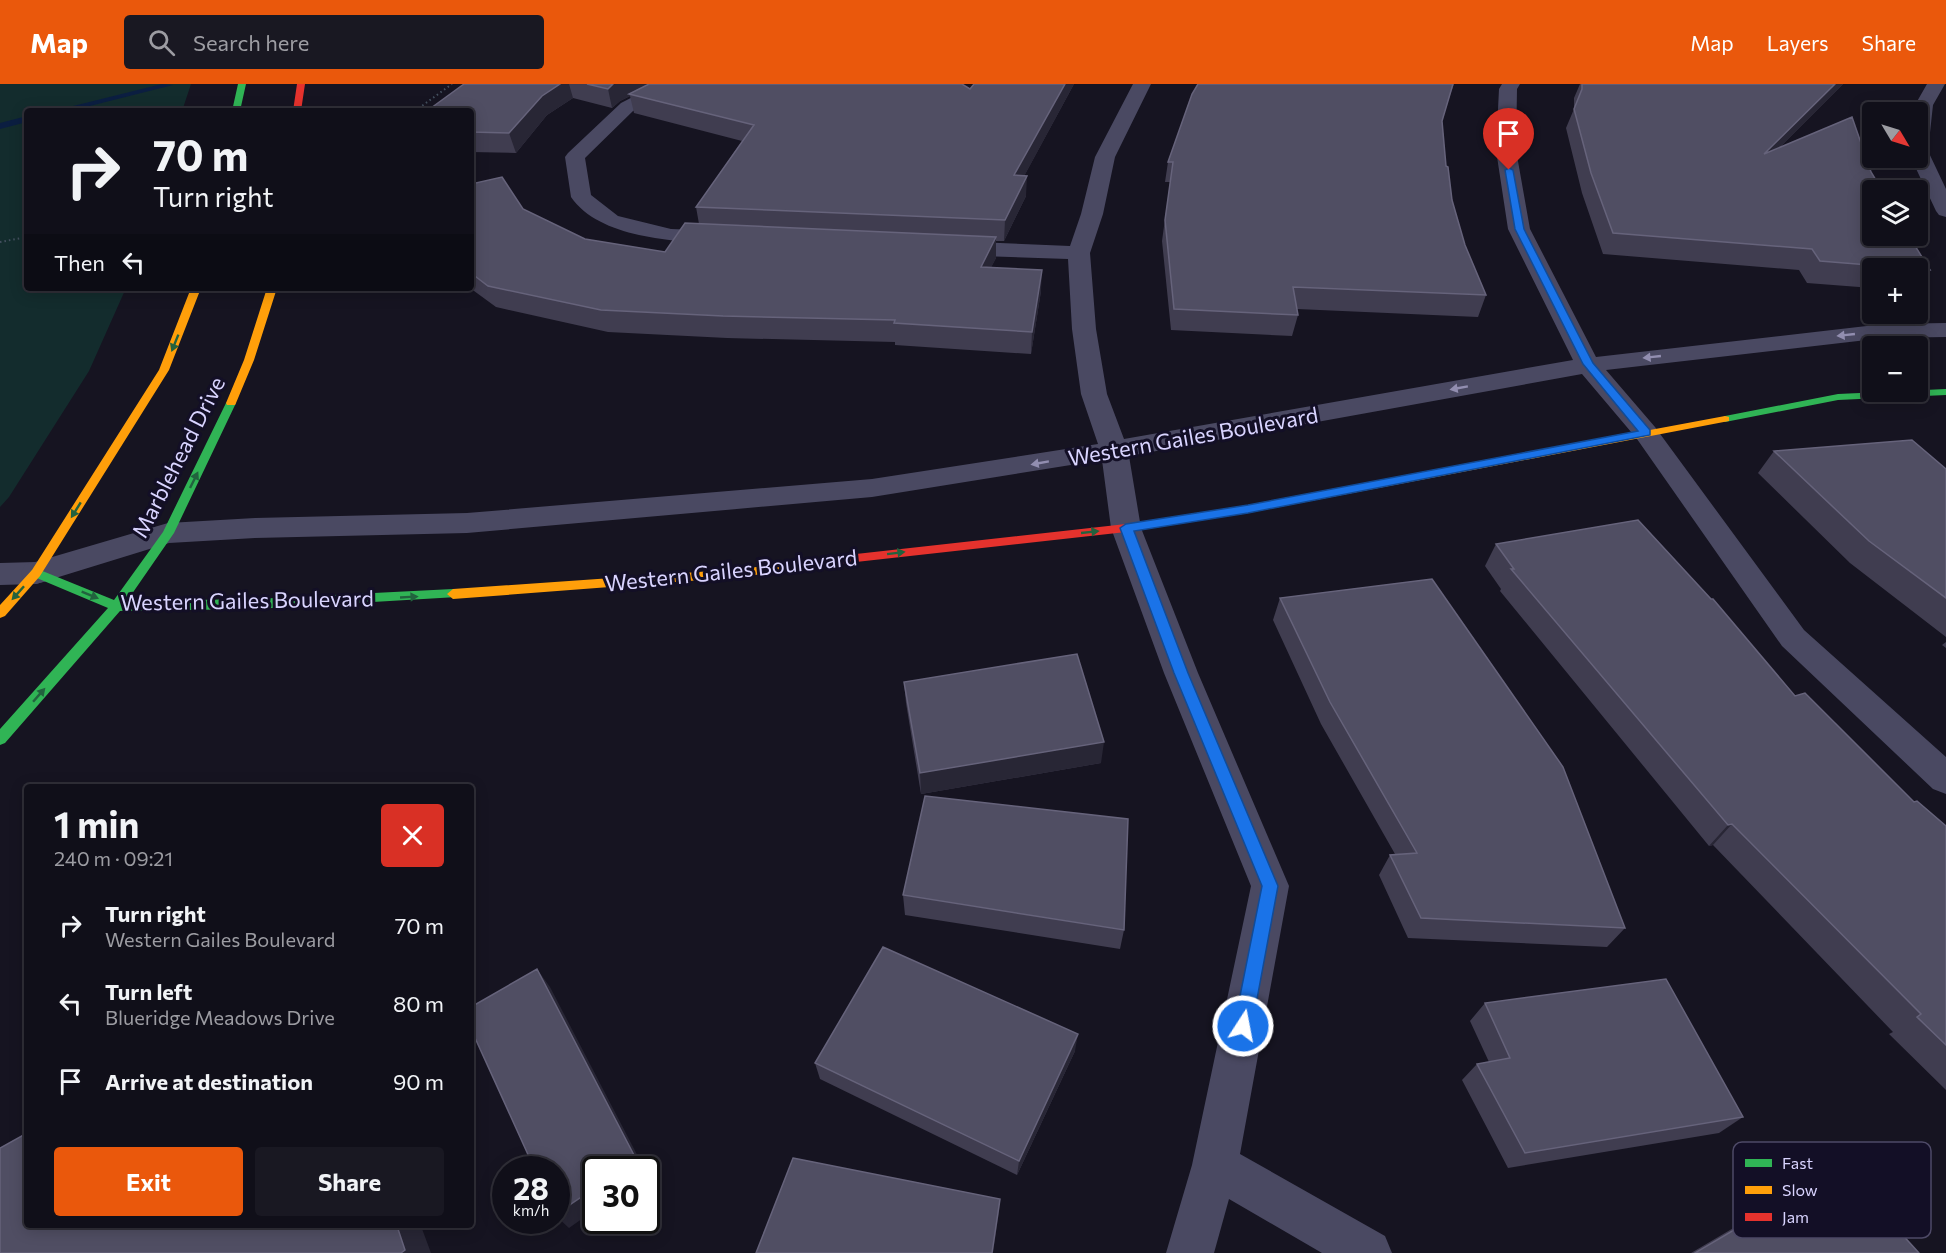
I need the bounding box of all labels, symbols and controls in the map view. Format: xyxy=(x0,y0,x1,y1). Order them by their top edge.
search box xyxy=(124,15,544,69)
text: Map xyxy=(30,25,88,59)
icon: search xyxy=(145,26,178,59)
text: Search here xyxy=(193,29,309,56)
text: Map xyxy=(1690,30,1734,55)
text: Layers xyxy=(1767,30,1829,55)
text: Share xyxy=(1862,30,1916,55)
north arrow xyxy=(1862,102,1928,168)
map controls xyxy=(1862,102,1928,402)
pin xyxy=(1483,108,1534,170)
icon: arrive xyxy=(1492,117,1525,150)
text: 70 m xyxy=(153,128,248,180)
icon: right xyxy=(54,132,132,210)
text: Turn right xyxy=(153,180,273,213)
button: layers xyxy=(1862,180,1928,246)
icon: left xyxy=(117,246,150,279)
text: Then xyxy=(54,249,105,276)
button: + xyxy=(1862,258,1928,324)
one-way arrow xyxy=(1836,331,1855,340)
one-way arrow xyxy=(170,334,180,352)
button: − xyxy=(1862,336,1928,402)
one-way arrow xyxy=(1642,352,1661,362)
street label: Marblehead Drive xyxy=(126,372,230,542)
one-way arrow xyxy=(1450,384,1469,393)
street label: Western Gailes Boulevard xyxy=(1066,401,1320,471)
one-way arrow xyxy=(1031,459,1050,468)
one-way arrow xyxy=(189,471,199,488)
one-way arrow xyxy=(70,502,81,518)
one-way arrow xyxy=(1080,527,1099,537)
street label: Western Gailes Boulevard xyxy=(604,543,858,597)
one-way arrow xyxy=(886,548,905,558)
street label: Western Gailes Boulevard xyxy=(120,584,374,616)
one-way arrow xyxy=(12,585,25,600)
one-way arrow xyxy=(81,591,99,600)
one-way arrow xyxy=(399,592,418,601)
one-way arrow xyxy=(32,688,46,703)
text: 1 min xyxy=(54,801,139,845)
button: close xyxy=(381,804,444,867)
text: 240 m · 09:21 xyxy=(54,846,173,870)
text: Turn right xyxy=(105,900,206,927)
icon: right xyxy=(54,909,87,942)
text: 70 m xyxy=(395,912,444,939)
text: Western Gailes Boulevard xyxy=(105,927,335,951)
text: Turn left xyxy=(105,978,192,1005)
icon: left xyxy=(54,987,87,1020)
text: 80 m xyxy=(393,990,444,1017)
position arrow xyxy=(1211,994,1275,1058)
text: Blueridge Meadows Drive xyxy=(105,1005,335,1029)
icon: arrive xyxy=(54,1065,87,1098)
text: Arrive at destination xyxy=(105,1068,313,1095)
text: 90 m xyxy=(393,1068,444,1095)
legend xyxy=(1733,1142,1931,1238)
button: Exit xyxy=(54,1147,243,1216)
button: Share xyxy=(255,1147,444,1216)
text: Fast xyxy=(1782,1153,1813,1172)
speed limit sign: 30 xyxy=(582,1156,660,1234)
text: 28 xyxy=(513,1169,549,1206)
text: Slow xyxy=(1782,1180,1818,1199)
text: km/h xyxy=(513,1201,549,1219)
text: Jam xyxy=(1782,1207,1809,1226)

